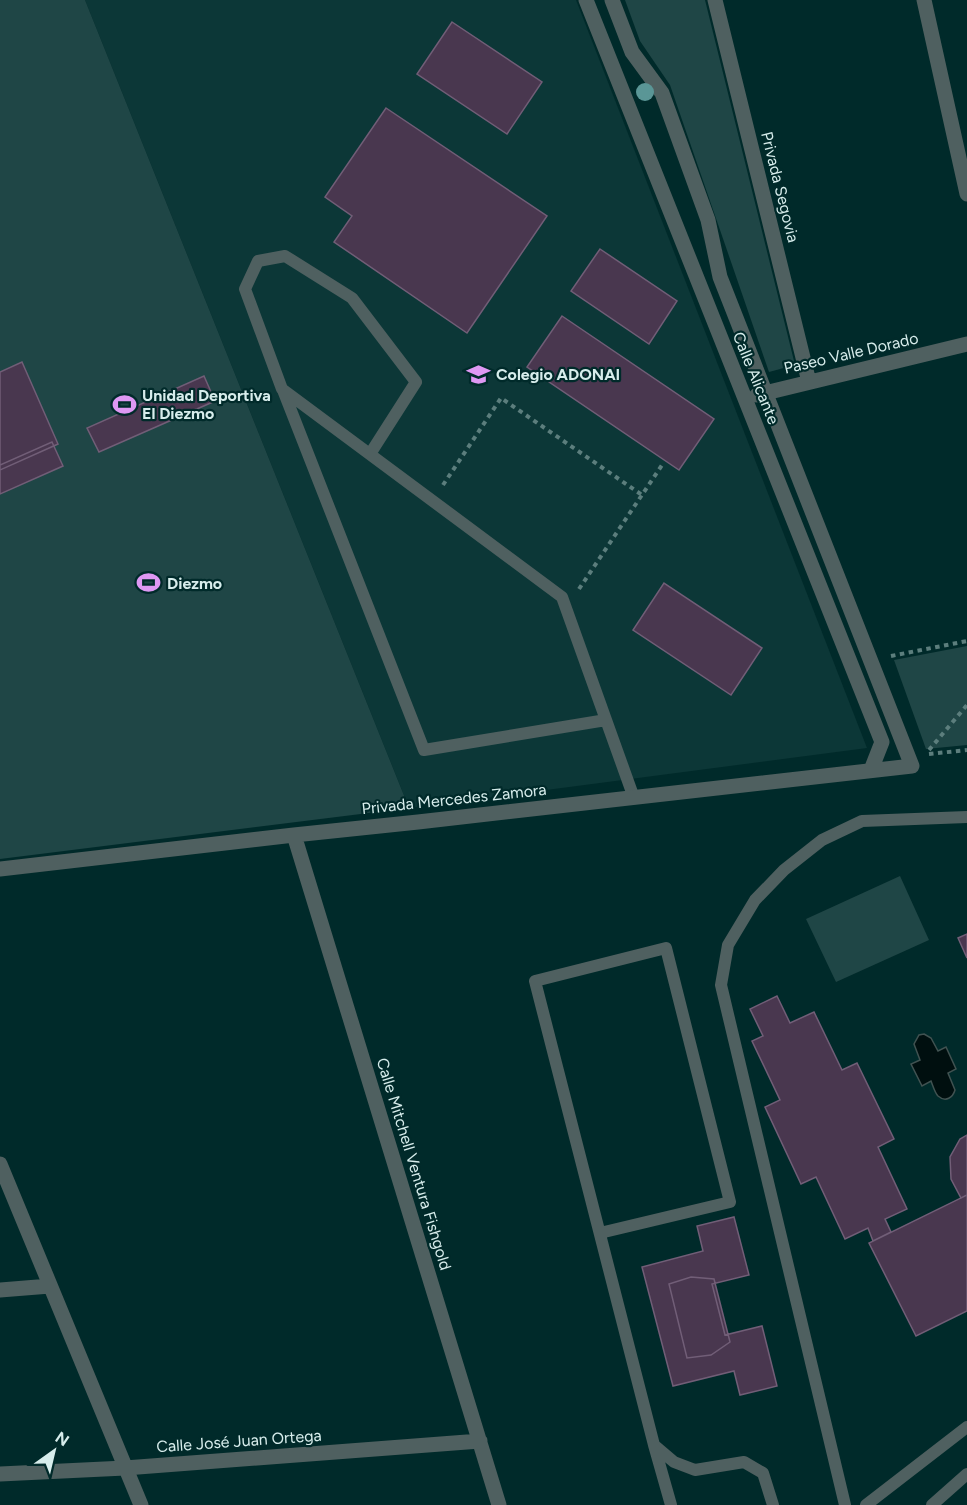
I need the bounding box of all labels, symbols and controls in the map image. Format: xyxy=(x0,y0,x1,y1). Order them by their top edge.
street label: Privada Segovia xyxy=(757,130,803,244)
street label: Paseo Valle Dorado xyxy=(782,328,920,378)
street label: Calle Alicante xyxy=(729,329,783,427)
school or university icon: Colegio ADONAI xyxy=(465,361,491,387)
place label: Colegio ADONAI xyxy=(496,365,620,384)
place label: Unidad Deportiva El Diezmo xyxy=(142,386,271,423)
sports icon: Unidad Deportiva El Diezmo xyxy=(111,391,137,417)
sports icon: Diezmo xyxy=(136,570,162,596)
place label: Diezmo xyxy=(167,574,222,593)
street label: Privada Mercedes Zamora xyxy=(361,780,547,818)
street label: Calle Mitchell Ventura Fishgold xyxy=(373,1056,455,1272)
north arrow xyxy=(24,1421,84,1481)
street label: Calle José Juan Ortega xyxy=(156,1426,322,1456)
text: N xyxy=(52,1428,73,1450)

